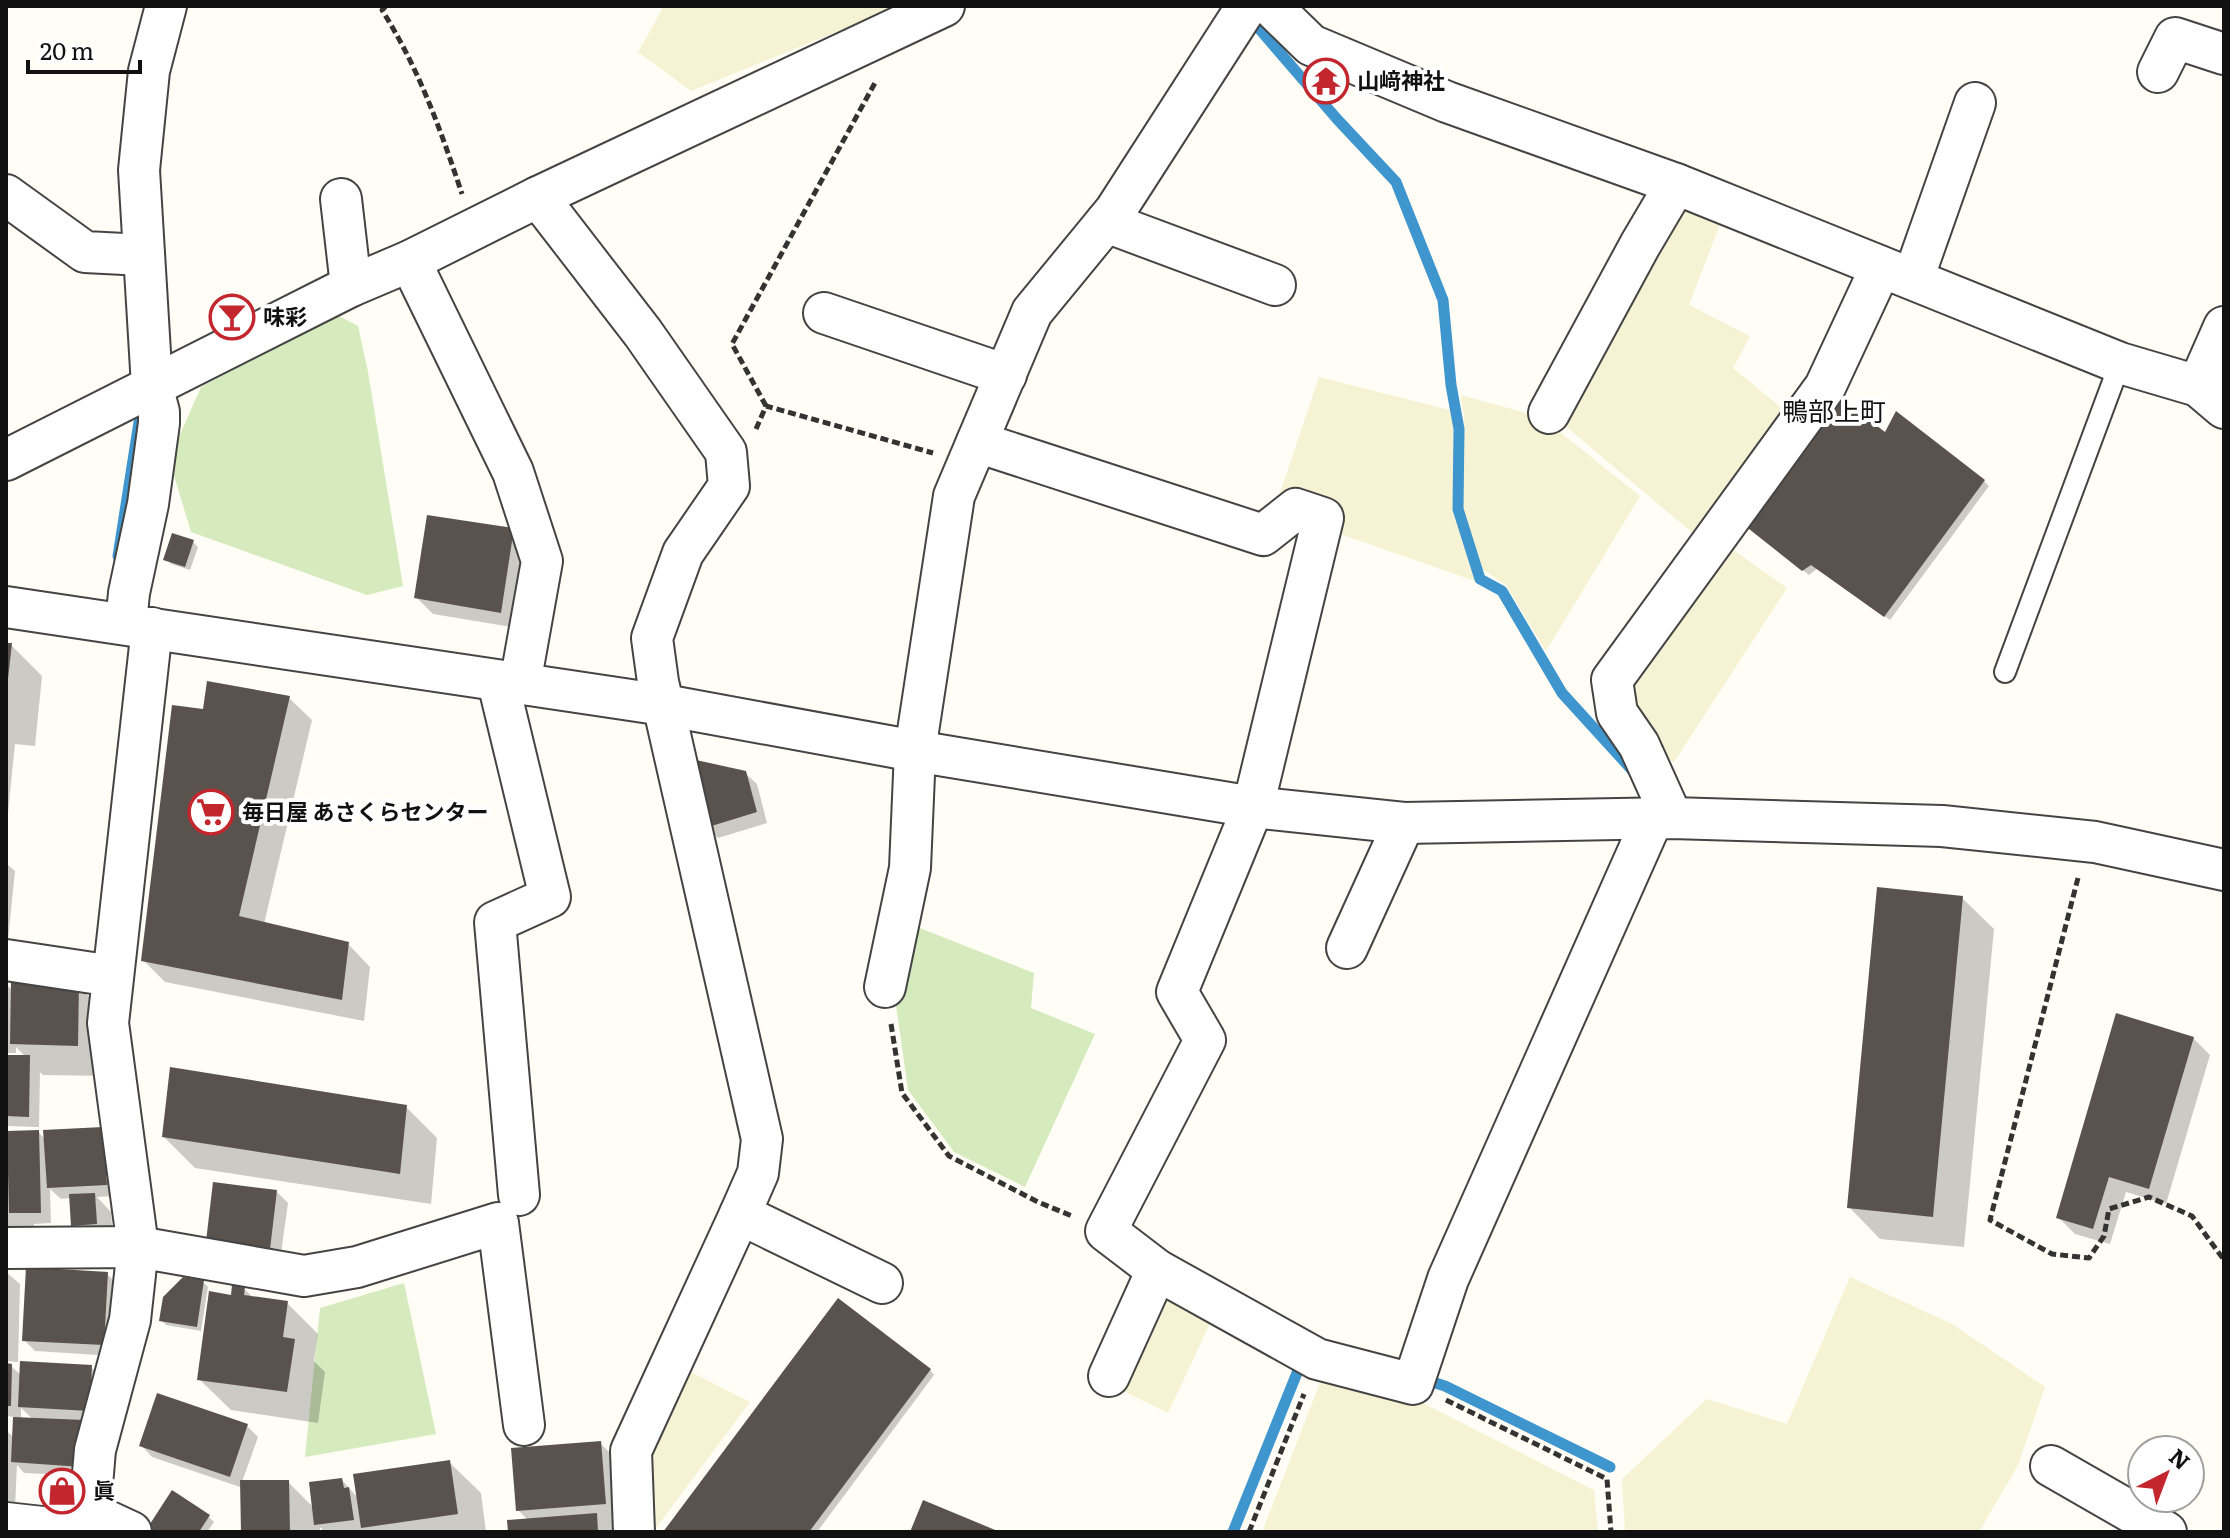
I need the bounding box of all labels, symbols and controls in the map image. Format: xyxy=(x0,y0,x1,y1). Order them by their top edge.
scale bar xyxy=(28,24,140,74)
text: 20 m xyxy=(40,32,94,67)
temple icon: 山﨑神社 xyxy=(1302,57,1350,105)
place label: 山﨑神社 xyxy=(1357,63,1445,96)
bar icon: 味彩 xyxy=(208,293,256,341)
place label: 味彩 xyxy=(263,299,307,332)
district label: 鴨部上町 xyxy=(1782,390,1886,429)
supermarket icon: 毎日屋 あさくらセンター xyxy=(187,788,235,836)
place label: 毎日屋 あさくらセンター xyxy=(242,794,488,827)
north arrow xyxy=(2126,1434,2206,1514)
text: N xyxy=(2162,1440,2198,1476)
shop icon: 眞 xyxy=(38,1467,86,1515)
place label: 眞 xyxy=(93,1473,115,1506)

